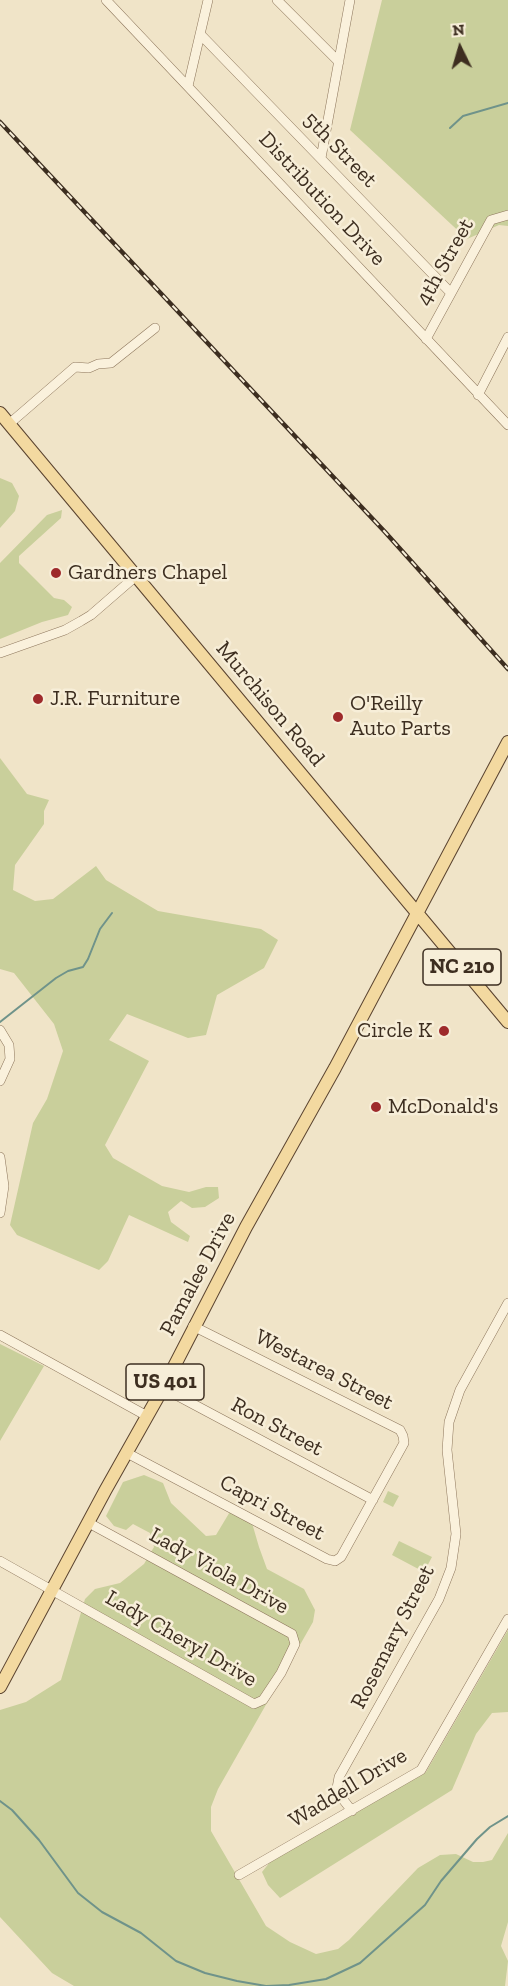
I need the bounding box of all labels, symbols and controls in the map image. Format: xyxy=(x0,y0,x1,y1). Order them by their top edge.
north arrow xyxy=(430,18,490,78)
text: N xyxy=(451,20,465,40)
street label: 5th Street xyxy=(298,107,382,193)
street label: Distribution Drive xyxy=(253,126,391,272)
street label: 4th Street xyxy=(410,214,480,310)
place label: Gardners Chapel xyxy=(68,560,227,586)
marker: Gardners Chapel xyxy=(49,566,63,580)
street label: Murchison Road xyxy=(210,636,330,772)
place label: J.R. Furniture xyxy=(50,686,180,712)
place label: O'Reilly Auto Parts xyxy=(350,691,451,742)
marker: J.R. Furniture xyxy=(31,692,45,706)
marker: O'Reilly Auto Parts xyxy=(331,710,345,724)
road number: NC 210 xyxy=(423,949,501,985)
place label: Circle K xyxy=(357,1018,432,1044)
marker: Circle K xyxy=(437,1024,451,1038)
place label: McDonald's xyxy=(388,1094,498,1120)
marker: McDonald's xyxy=(369,1100,383,1114)
street label: Pamalee Drive xyxy=(154,1208,242,1340)
street label: Westarea Street xyxy=(251,1324,397,1416)
road number: US 401 xyxy=(126,1364,204,1400)
street label: Ron Street xyxy=(227,1392,327,1462)
street label: Capri Street xyxy=(215,1469,329,1547)
street label: Lady Viola Drive xyxy=(145,1522,293,1620)
street label: Rosemary Street xyxy=(345,1561,441,1713)
street label: Lady Cheryl Drive xyxy=(101,1585,261,1693)
street label: Waddell Drive xyxy=(284,1742,412,1834)

